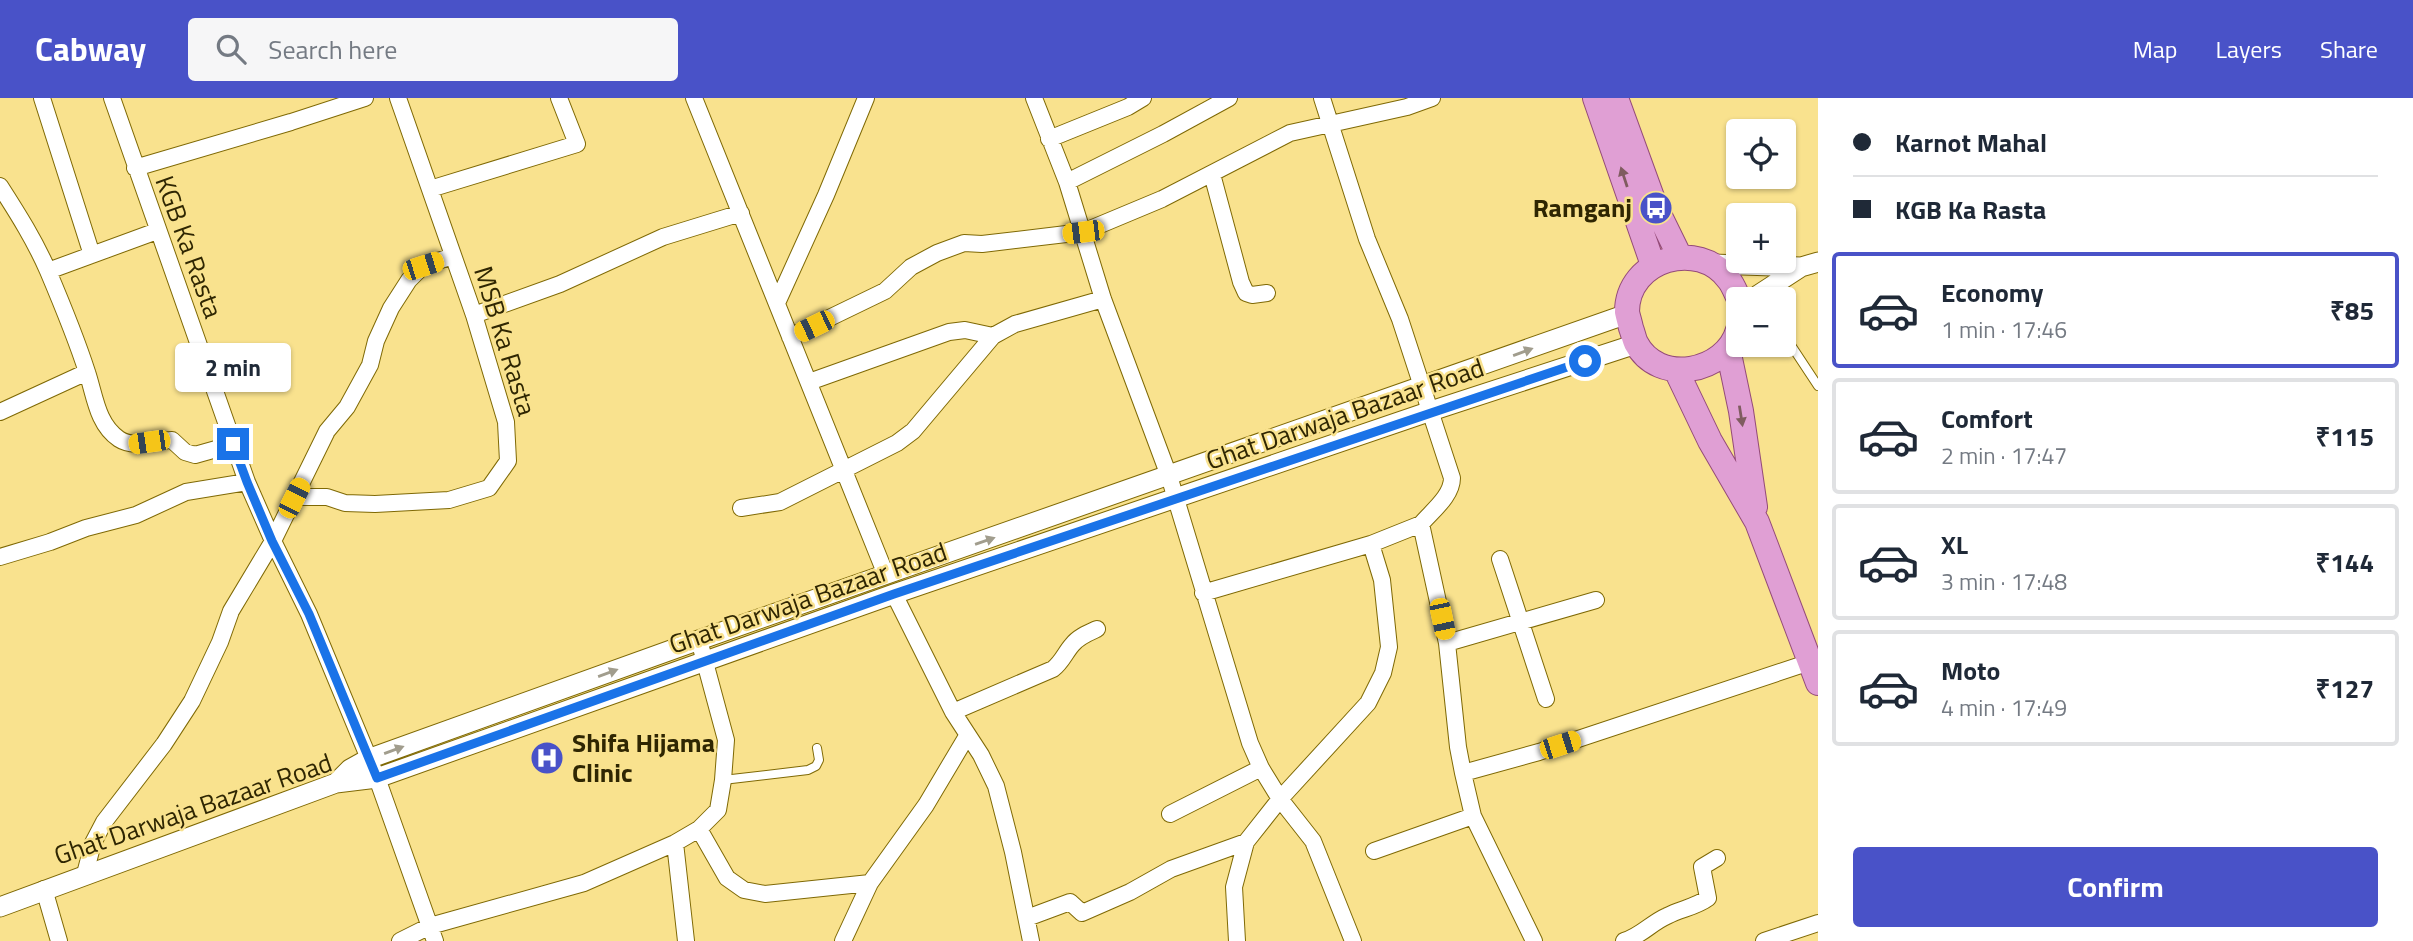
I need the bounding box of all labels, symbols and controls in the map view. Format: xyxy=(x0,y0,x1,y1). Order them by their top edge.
search box xyxy=(188,18,678,81)
text: Cabway xyxy=(35,24,146,74)
icon: search xyxy=(212,30,250,68)
text: Search here xyxy=(268,30,397,69)
text: Map xyxy=(2133,31,2178,67)
text: Layers xyxy=(2216,31,2282,67)
text: Share xyxy=(2320,31,2378,67)
map controls xyxy=(1726,119,1796,357)
button: locate xyxy=(1726,119,1796,189)
text: Karnot Mahal xyxy=(1895,123,2047,162)
one-way arrow xyxy=(1618,167,1628,188)
street label: KGB Ka Rasta xyxy=(146,170,233,323)
place label: Ramganj xyxy=(1533,188,1632,227)
bus stop icon: Ramganj xyxy=(1637,189,1675,227)
text: KGB Ka Rasta xyxy=(1895,190,2046,229)
button: + xyxy=(1726,203,1796,273)
car xyxy=(1061,219,1106,245)
car xyxy=(400,250,447,282)
street label: MSB Ka Rasta xyxy=(464,261,547,420)
text: Economy xyxy=(1941,273,2043,312)
icon: car xyxy=(1857,279,1920,342)
button: − xyxy=(1726,287,1796,357)
text: ₹85 xyxy=(2330,291,2374,330)
car xyxy=(791,307,838,345)
text: 1 min · 17:46 xyxy=(1941,312,2067,347)
callout: 2 min xyxy=(175,342,291,392)
route start xyxy=(1569,345,1601,377)
one-way arrow xyxy=(1512,346,1533,357)
street label: Ghat Darwaja Bazaar Road xyxy=(1201,348,1489,479)
text: 2 min xyxy=(205,350,261,385)
text: Comfort xyxy=(1941,399,2033,438)
one-way arrow xyxy=(1736,405,1747,427)
icon: car xyxy=(1857,405,1920,468)
text: ₹115 xyxy=(2315,417,2374,456)
route end xyxy=(217,428,249,460)
car xyxy=(127,429,172,455)
text: 2 min · 17:47 xyxy=(1941,438,2067,473)
car xyxy=(276,475,313,521)
text: XL xyxy=(1941,525,1968,564)
icon: car xyxy=(1857,531,1920,594)
street label: Ghat Darwaja Bazaar Road xyxy=(664,532,952,663)
one-way arrow xyxy=(974,535,995,546)
text: ₹144 xyxy=(2315,543,2374,582)
text: 3 min · 17:48 xyxy=(1941,564,2067,599)
car xyxy=(1428,596,1457,642)
text: Moto xyxy=(1941,651,2000,690)
icon: car xyxy=(1857,657,1920,720)
one-way arrow xyxy=(598,667,619,678)
text: ₹127 xyxy=(2315,669,2374,708)
text: 4 min · 17:49 xyxy=(1941,690,2067,725)
place label: Shifa Hijama Clinic xyxy=(572,723,715,792)
car xyxy=(1537,729,1584,761)
hospital icon: Shifa Hijama Clinic xyxy=(528,739,566,777)
street label: Ghat Darwaja Bazaar Road xyxy=(49,743,337,874)
one-way arrow xyxy=(384,744,405,755)
button: Confirm xyxy=(1853,847,2378,927)

